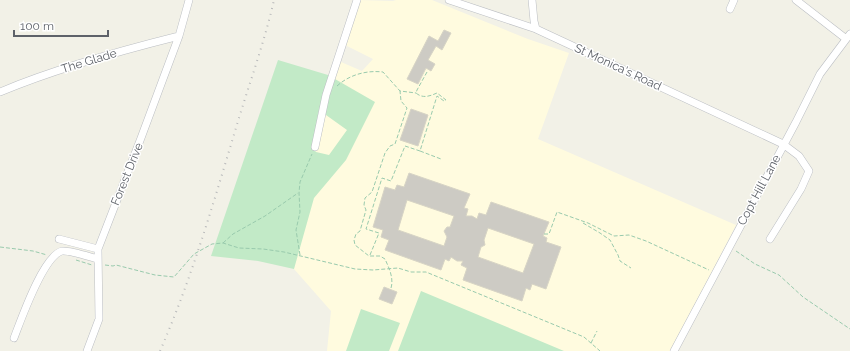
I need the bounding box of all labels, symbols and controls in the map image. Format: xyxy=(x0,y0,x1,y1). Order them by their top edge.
scale bar xyxy=(14,12,108,38)
text: 100 m xyxy=(20,19,54,33)
street label: St Monica's Road xyxy=(572,41,664,93)
street label: The Glade xyxy=(60,46,118,76)
street label: Forest Drive xyxy=(108,141,146,207)
street label: Copt Hill Lane xyxy=(734,152,784,228)

